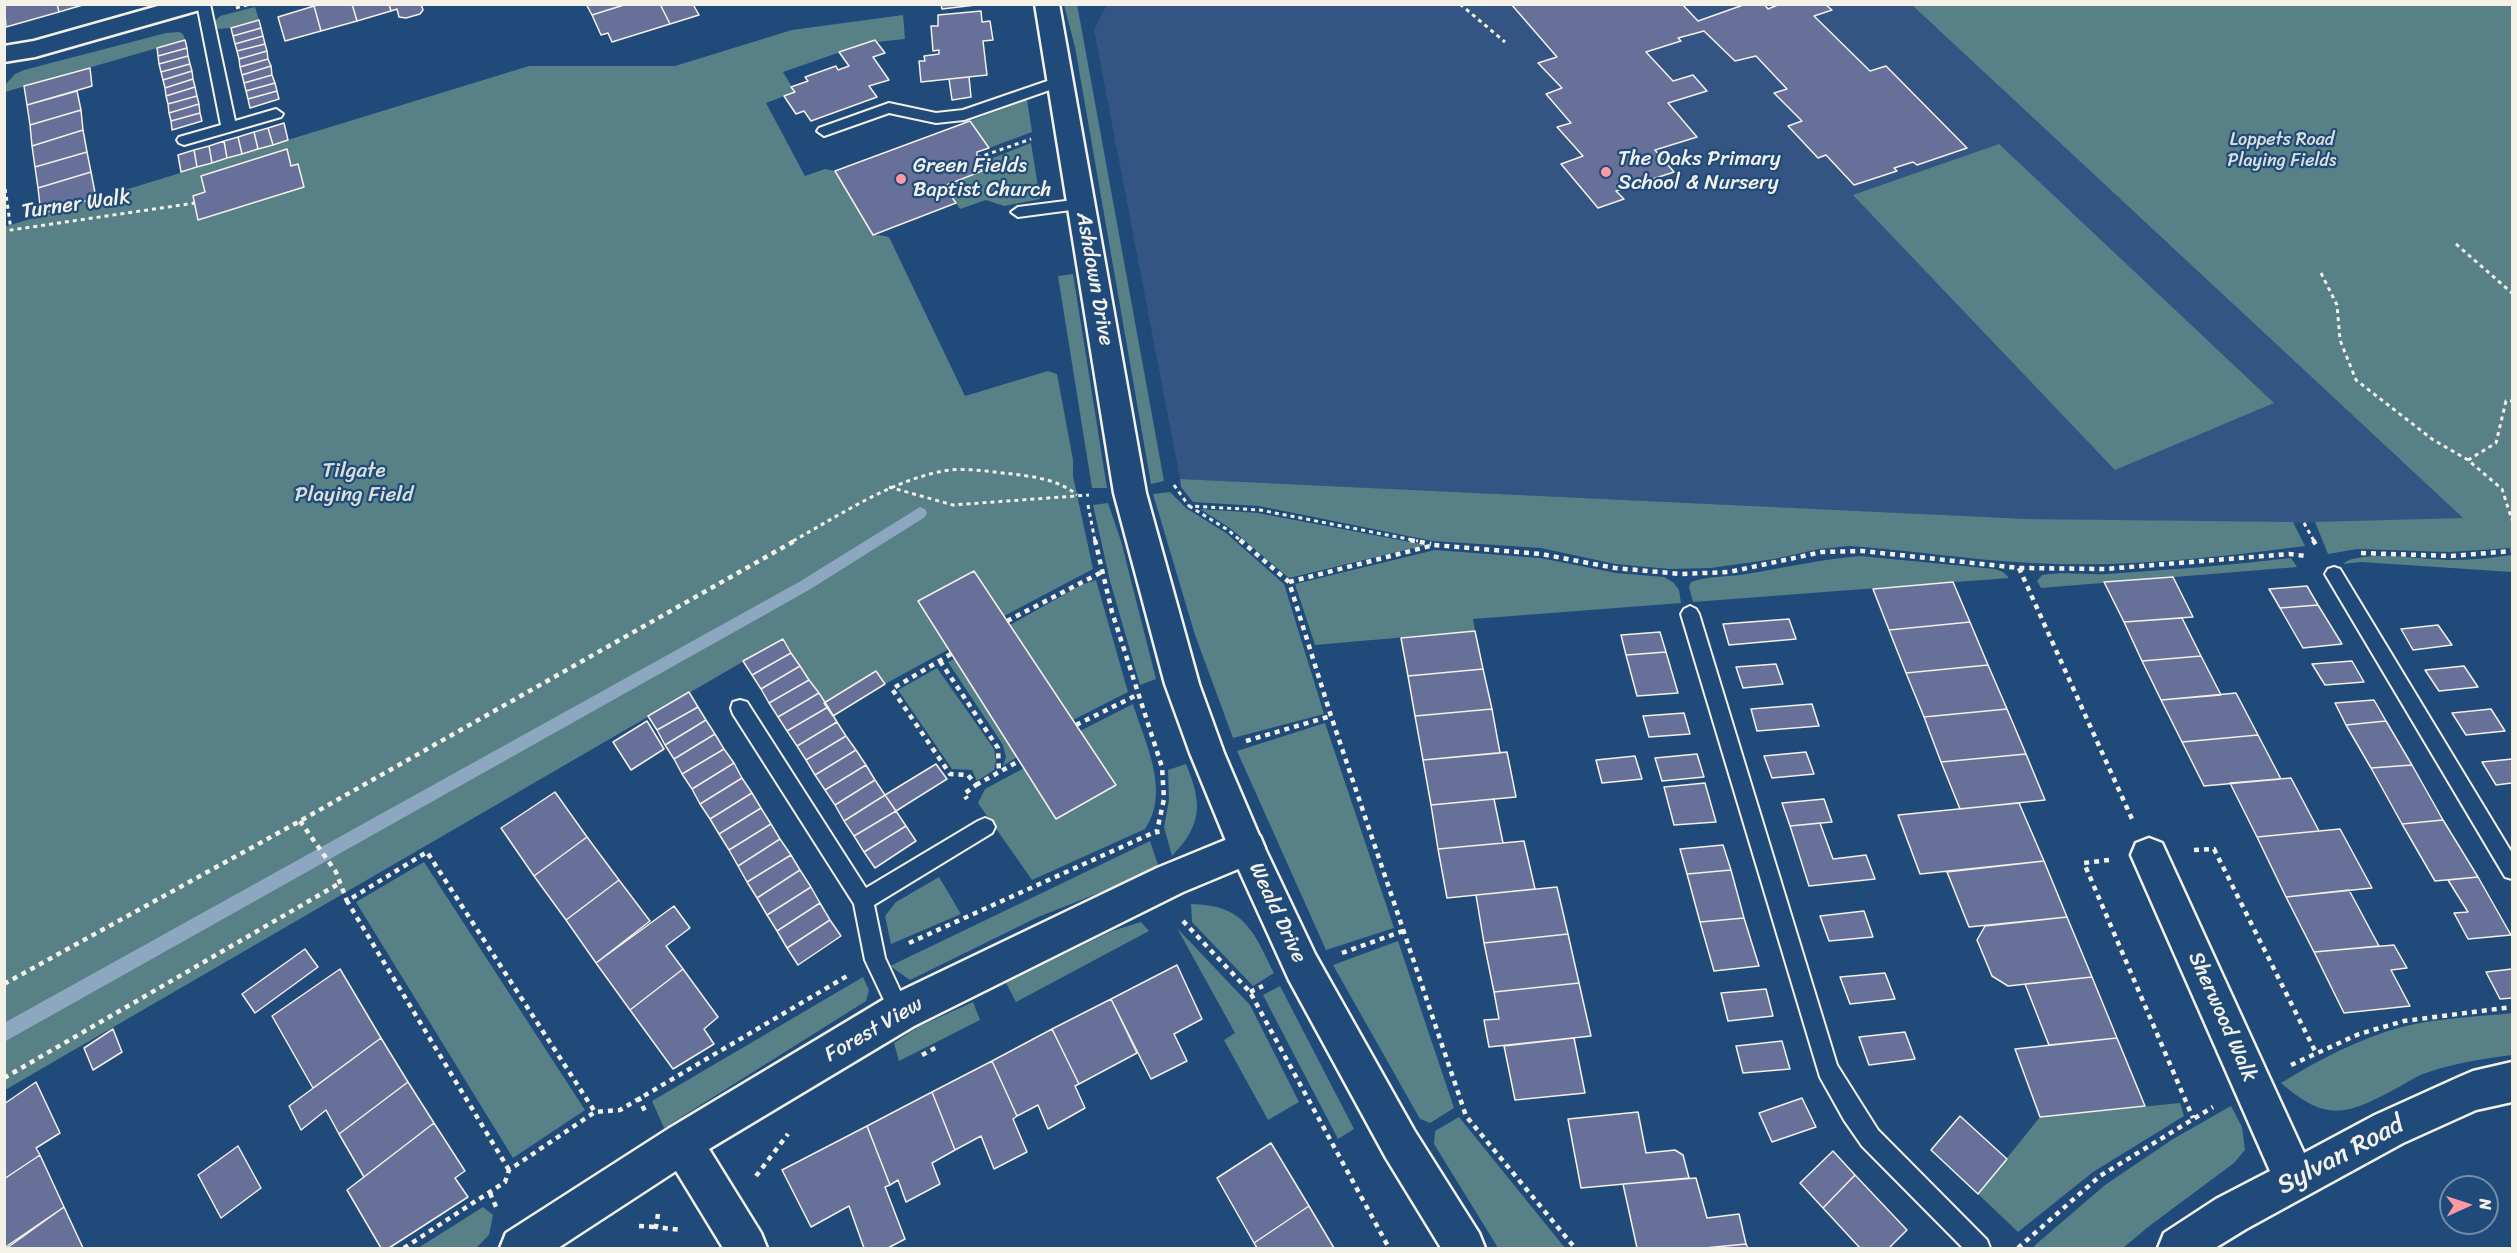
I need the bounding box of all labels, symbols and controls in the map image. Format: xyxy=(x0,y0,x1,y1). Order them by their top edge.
park label: Loppets Road Playing Fields xyxy=(2228,129,2336,172)
place label: The Oaks Primary School & Nursery xyxy=(1618,147,1781,197)
place label: Green Fields Baptist Church xyxy=(913,154,1052,204)
marker: The Oaks Primary School & Nursery xyxy=(1599,165,1613,179)
marker: Green Fields Baptist Church xyxy=(894,172,908,186)
street label: Turner Walk xyxy=(20,185,132,225)
street label: Ashdown Drive xyxy=(1070,210,1118,348)
park label: Tilgate Playing Field xyxy=(295,459,413,509)
street label: Weald Drive xyxy=(1243,859,1311,967)
street label: Sherwood Walk xyxy=(2182,948,2262,1086)
street label: Forest View xyxy=(821,992,927,1068)
street label: Sylvan Road xyxy=(2272,1110,2410,1202)
north arrow xyxy=(2439,1175,2499,1235)
text: N xyxy=(2471,1198,2500,1210)

